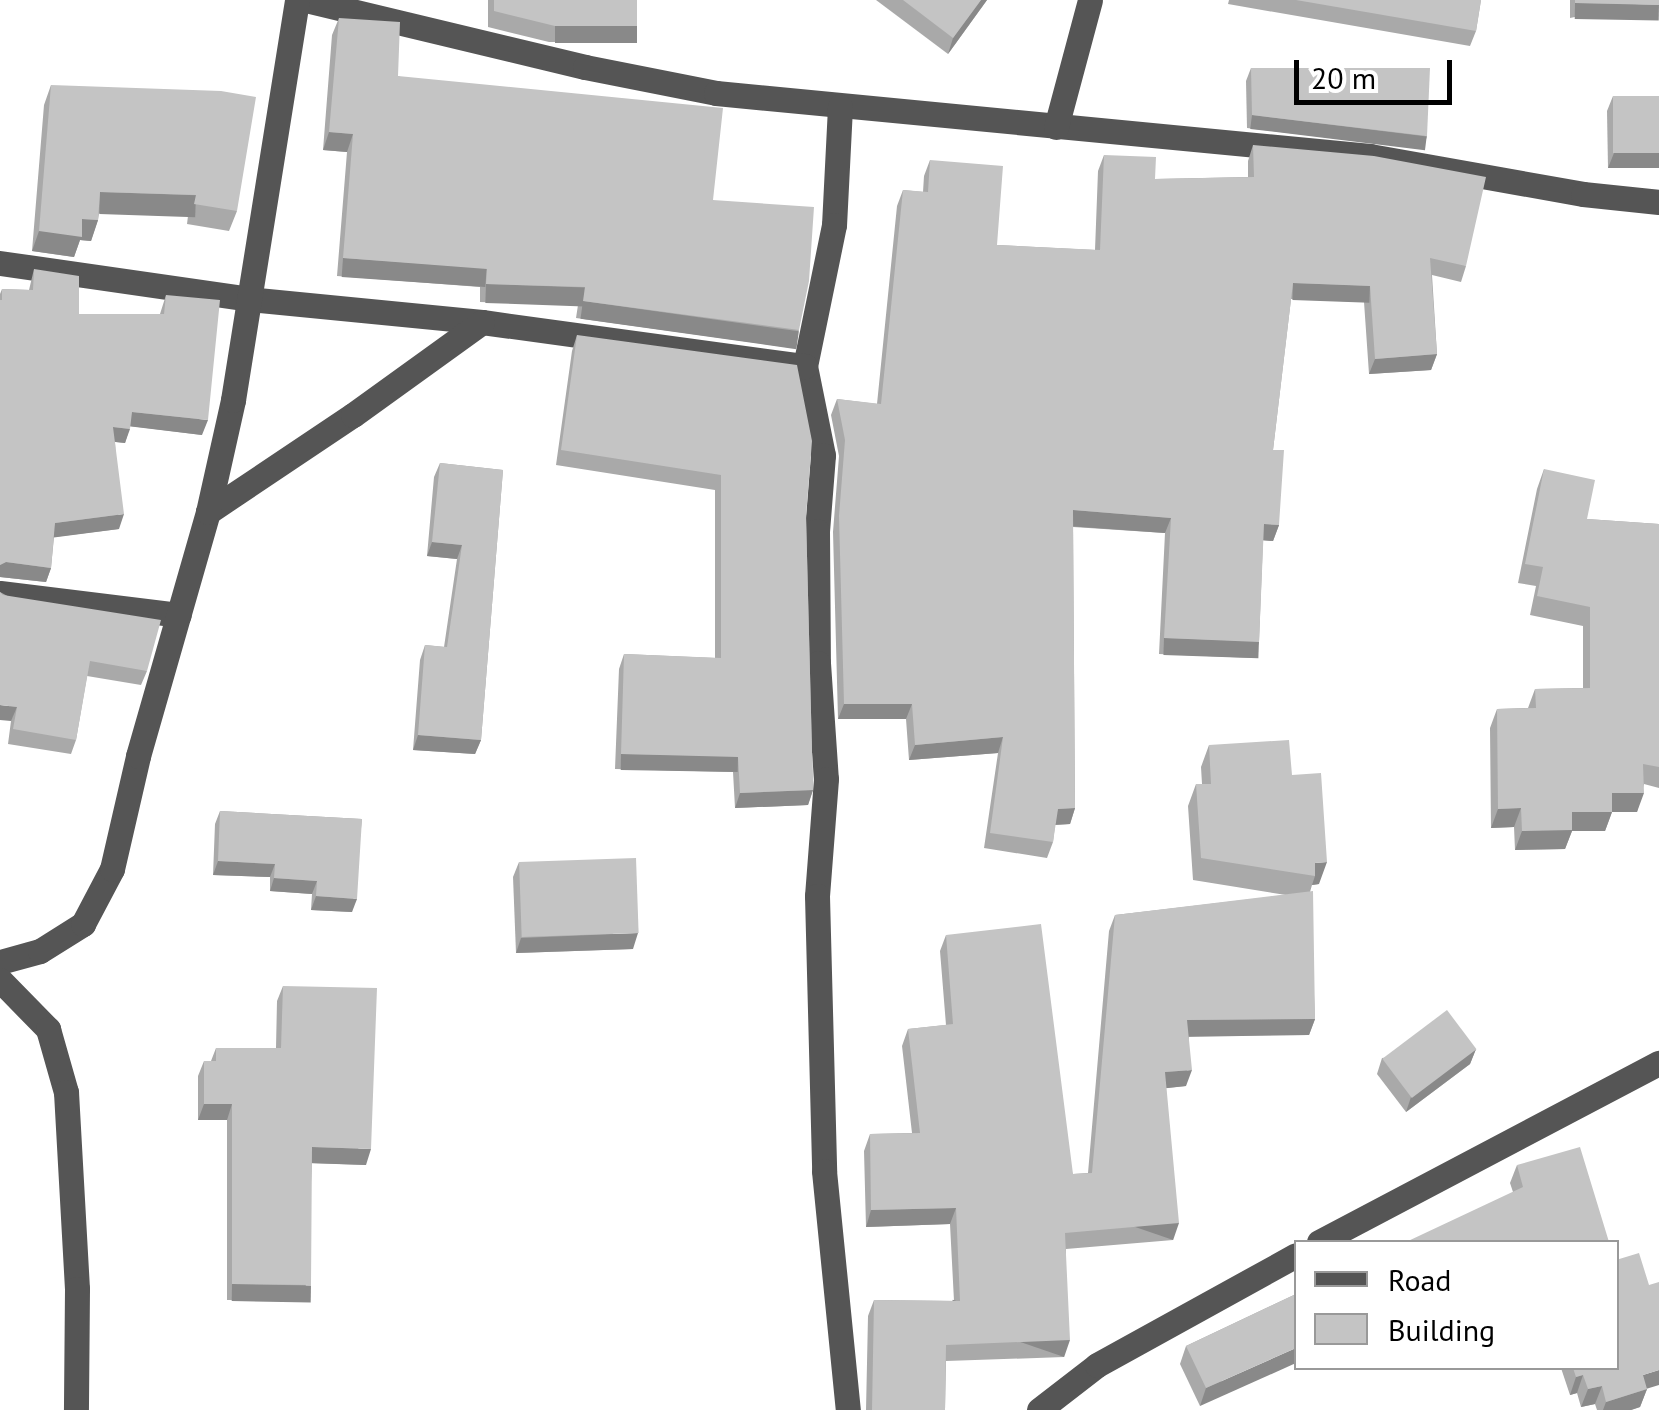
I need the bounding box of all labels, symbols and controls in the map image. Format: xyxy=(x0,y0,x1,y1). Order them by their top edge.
scale bar xyxy=(1299,40,1456,102)
text: 20 m xyxy=(1311,58,1376,97)
legend xyxy=(1294,1240,1619,1370)
text: Road xyxy=(1388,1260,1452,1299)
text: Building xyxy=(1388,1310,1495,1349)

